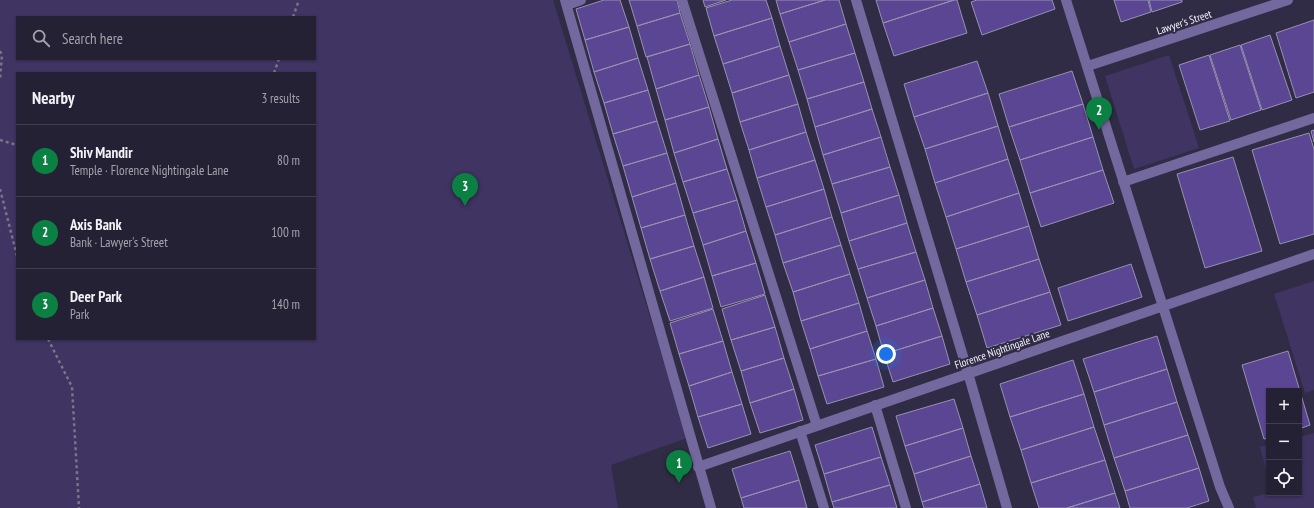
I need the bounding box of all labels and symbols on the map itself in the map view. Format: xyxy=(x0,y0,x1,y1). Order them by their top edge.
street label: Lawyer's Street xyxy=(1155,6,1213,38)
pin: 2 xyxy=(1086,97,1112,130)
pin: 3 xyxy=(452,173,478,206)
street label: Florence Nightingale Lane xyxy=(953,326,1052,372)
your location xyxy=(876,344,896,364)
pin: 1 xyxy=(666,450,692,483)

